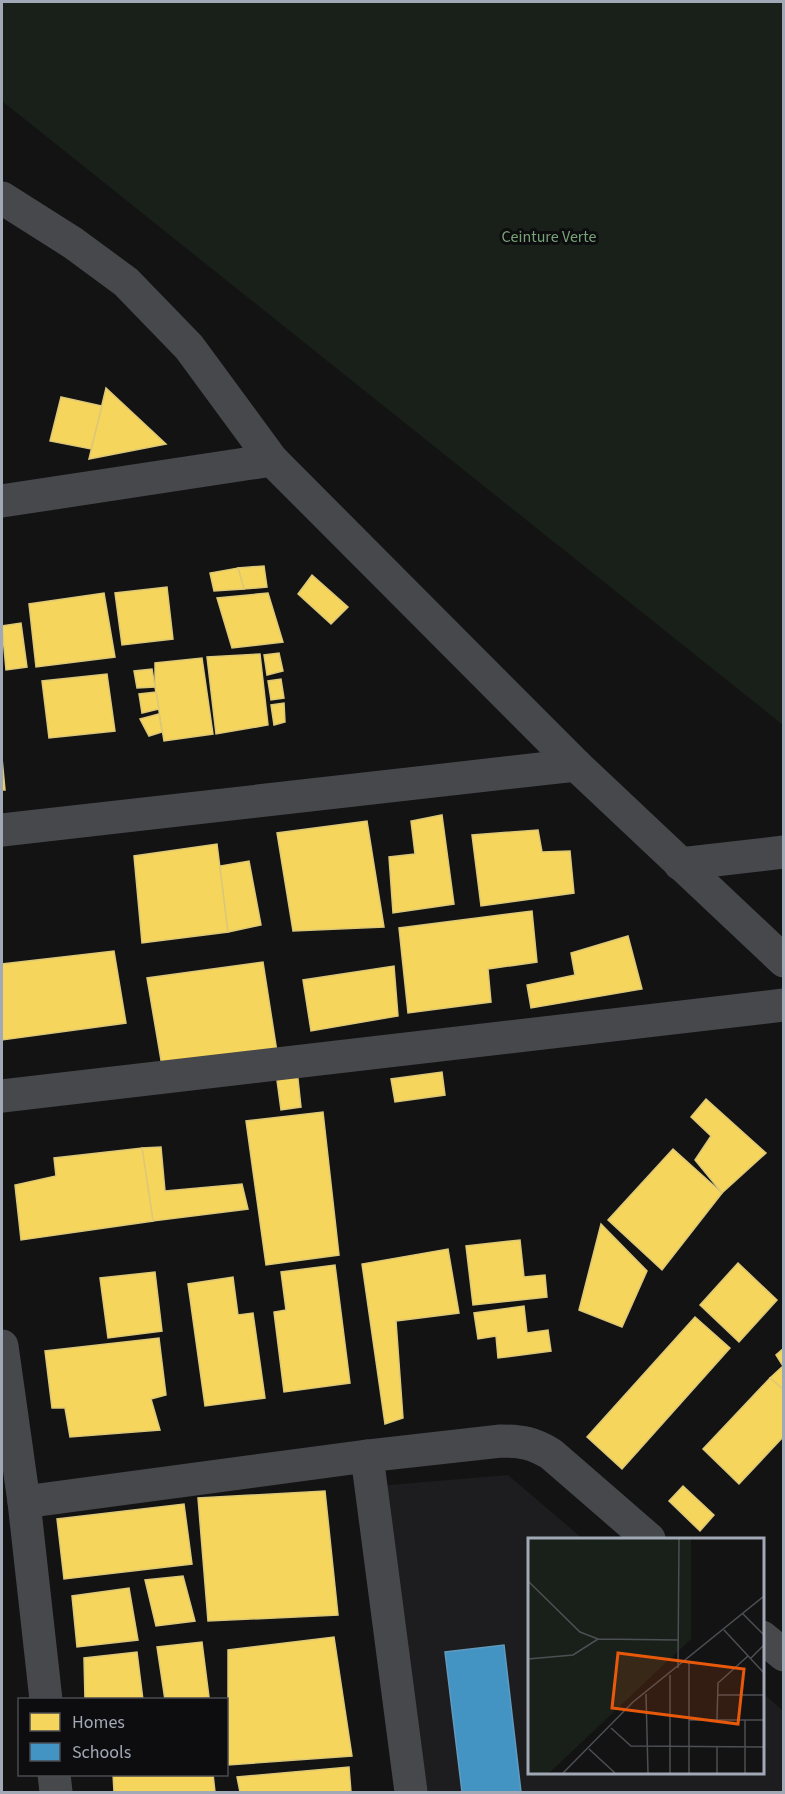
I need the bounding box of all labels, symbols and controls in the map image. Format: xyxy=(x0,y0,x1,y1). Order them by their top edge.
park label: Ceinture Verte xyxy=(501,226,597,248)
inset map xyxy=(528,1538,764,1773)
legend xyxy=(18,1698,228,1776)
text: Homes xyxy=(72,1710,125,1735)
text: Schools xyxy=(72,1740,131,1765)

